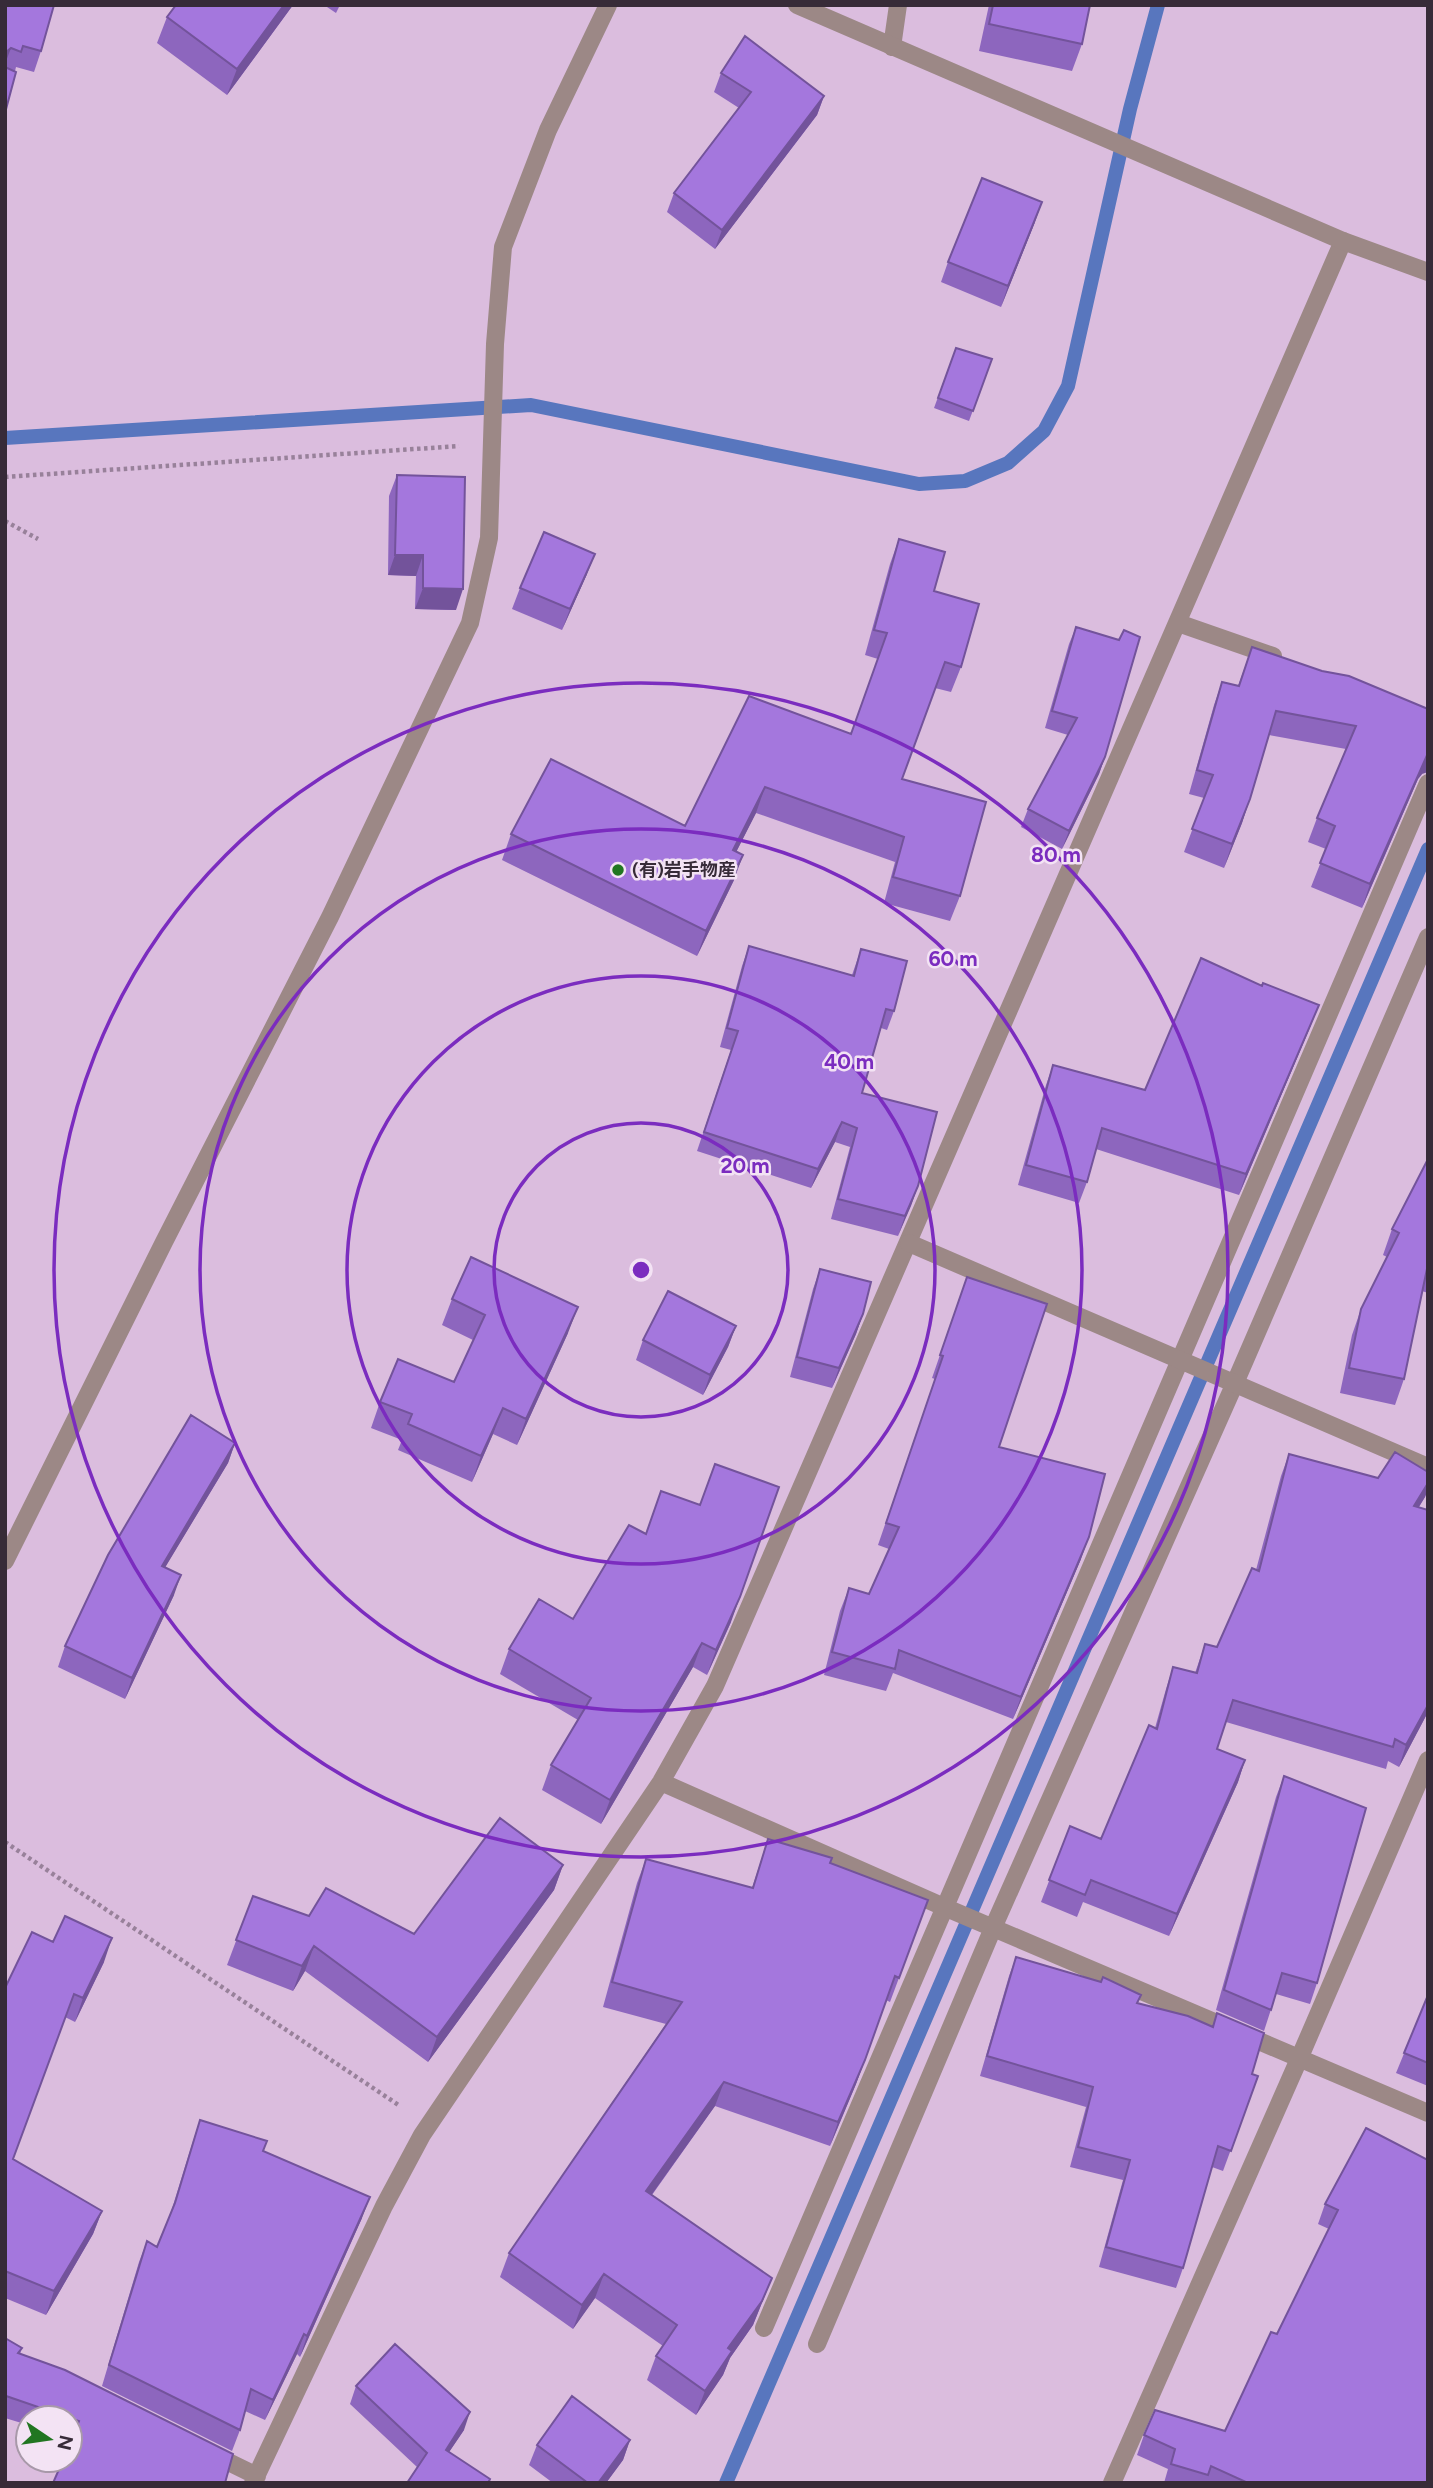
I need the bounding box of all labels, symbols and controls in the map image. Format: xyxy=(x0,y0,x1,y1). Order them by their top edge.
text: 80 m xyxy=(1031,842,1081,867)
place label: (有)岩手物産 xyxy=(632,859,736,881)
marker: (有)岩手物産 xyxy=(610,862,626,878)
text: 60 m xyxy=(928,946,978,971)
text: 40 m xyxy=(824,1049,874,1074)
text: 20 m xyxy=(720,1153,770,1178)
centre of rings xyxy=(629,1258,653,1282)
north arrow xyxy=(14,2404,84,2474)
text: N xyxy=(52,2433,78,2452)

